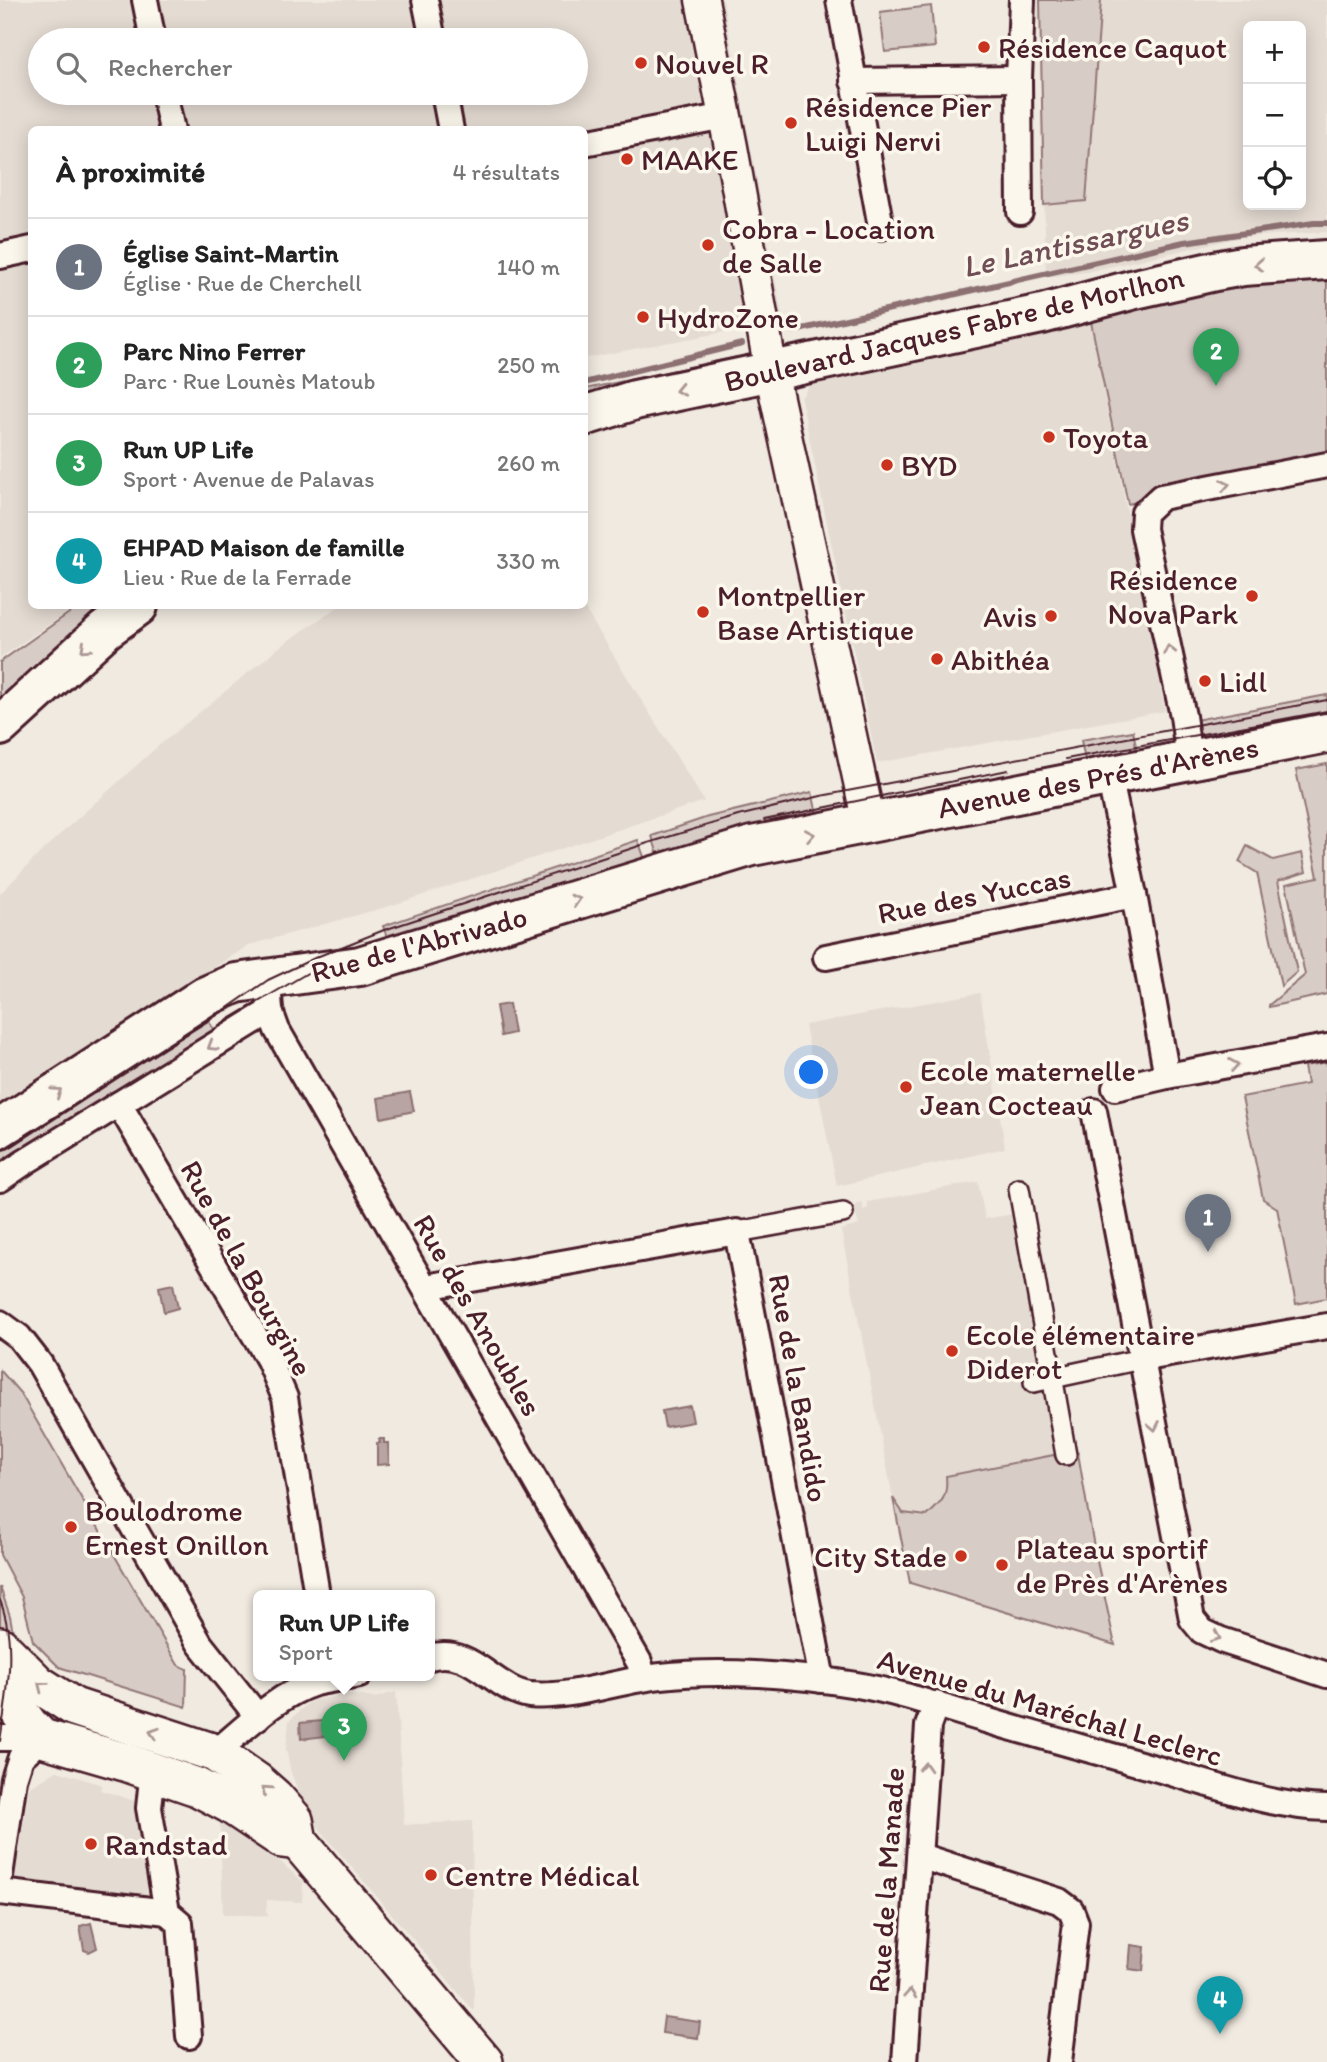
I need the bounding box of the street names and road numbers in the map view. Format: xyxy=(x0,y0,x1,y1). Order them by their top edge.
street label: Boulevard Jacques Fabre de Morlhon xyxy=(721,258,1187,400)
street label: Avenue des Prés d'Arènes xyxy=(934,728,1262,826)
street label: Rue des Yuccas xyxy=(874,858,1074,932)
street label: Rue de l'Abrivado xyxy=(307,897,531,991)
street label: Rue de la Bourgine xyxy=(172,1154,322,1382)
street label: Rue des Anoubles xyxy=(405,1208,551,1422)
street label: Rue de la Bandido xyxy=(761,1271,837,1505)
street label: Avenue du Maréchal Leclerc xyxy=(873,1640,1227,1774)
street label: Rue de la Manade xyxy=(860,1766,912,1994)

